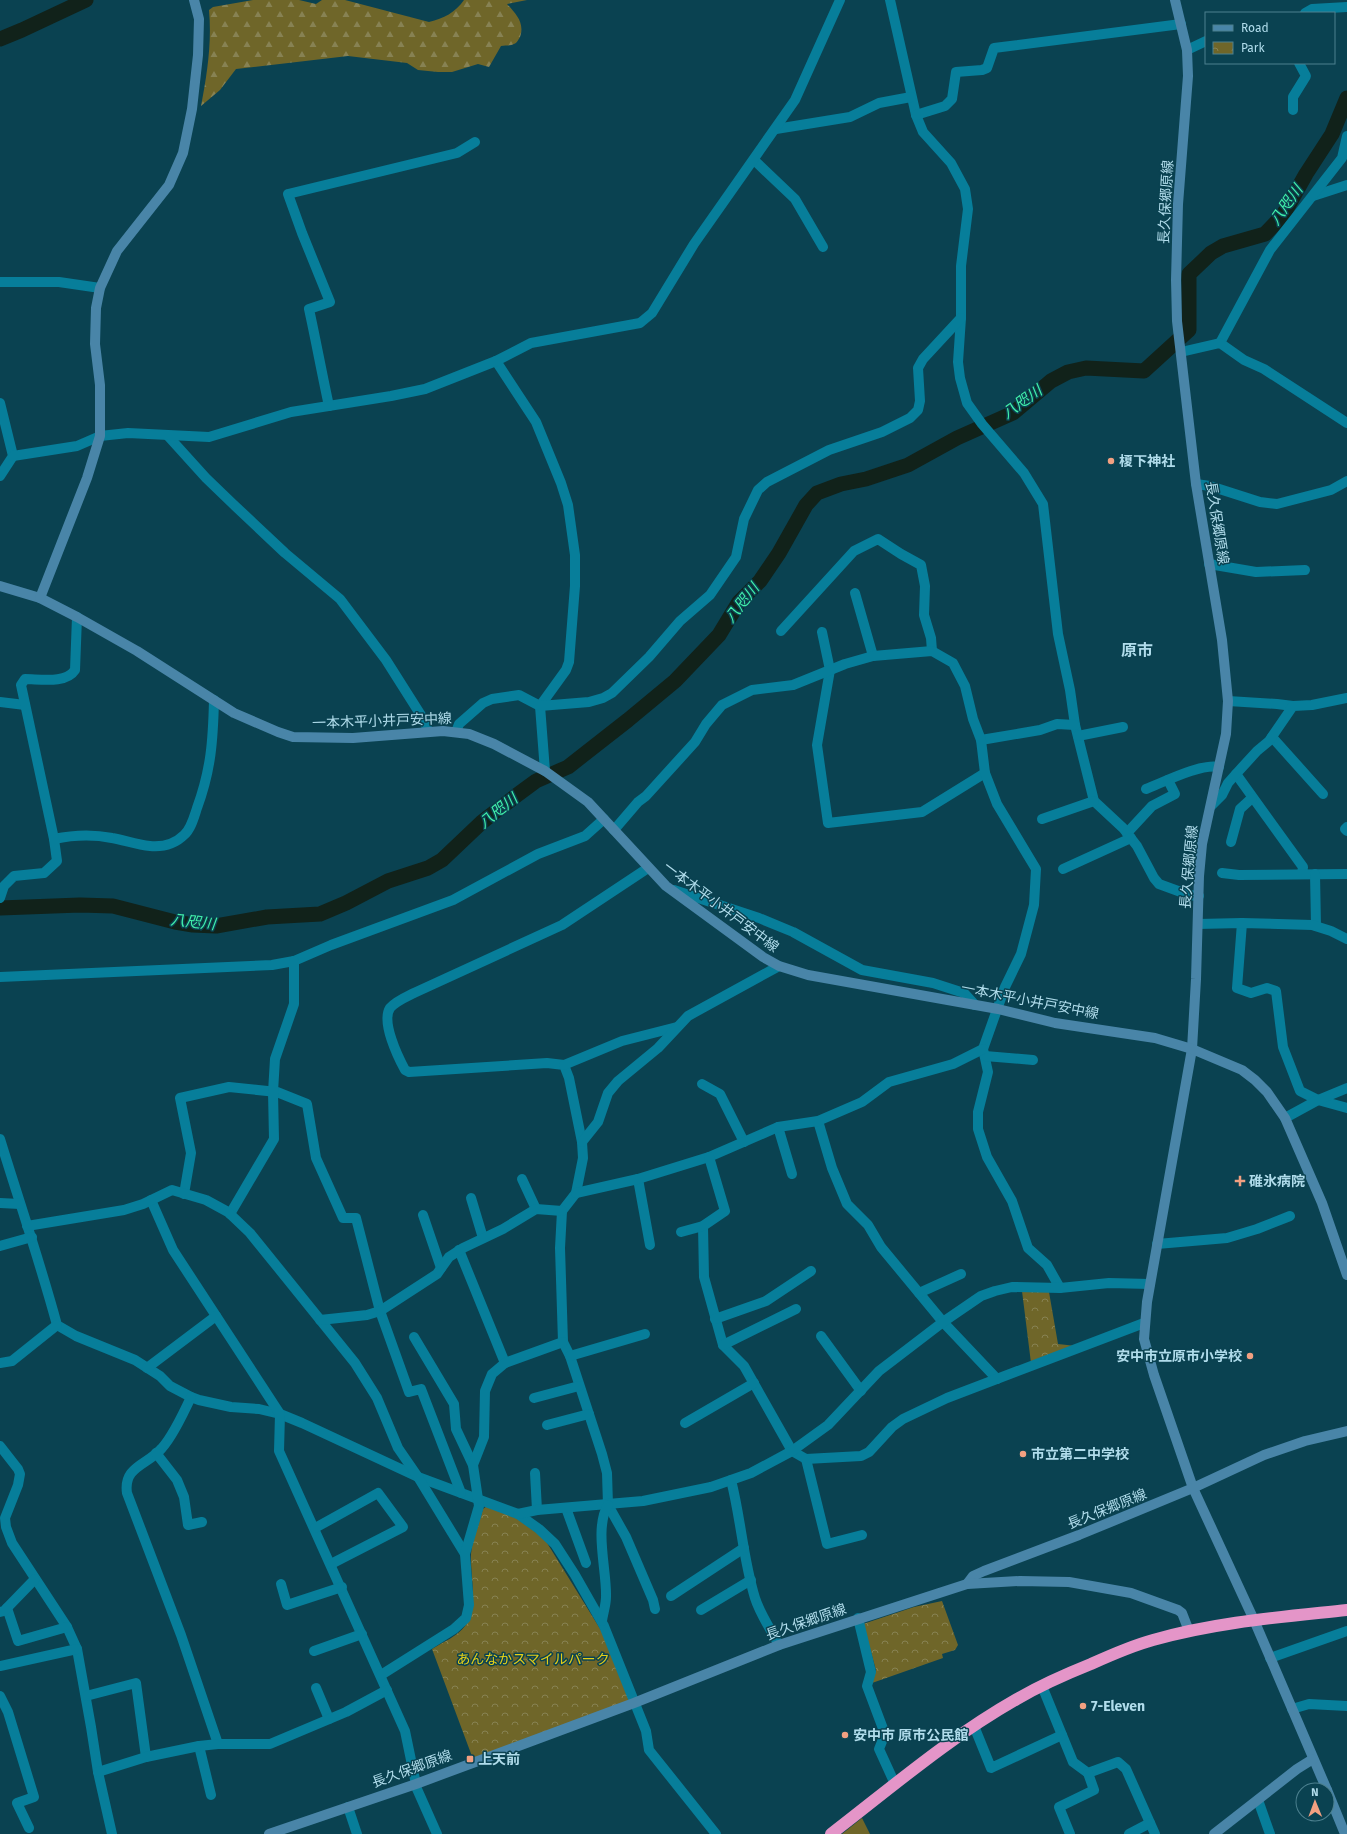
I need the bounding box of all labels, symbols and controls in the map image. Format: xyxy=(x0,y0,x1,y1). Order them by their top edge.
legend xyxy=(1205,12,1335,64)
text: Road xyxy=(1241,21,1269,35)
text: Park xyxy=(1241,41,1265,55)
street label: 長久保郷原線 xyxy=(1155,160,1177,244)
water label: 八咫川 xyxy=(1266,180,1307,229)
water label: 八咫川 xyxy=(999,380,1047,423)
place label: 榎下神社 xyxy=(1119,453,1175,470)
marker: 榎下神社 xyxy=(1106,456,1116,466)
street label: 長久保郷原線 xyxy=(1202,480,1232,566)
water label: 八咫川 xyxy=(721,578,764,626)
district label: 原市 xyxy=(1121,641,1153,660)
street label: 一本木平小井戸安中線 xyxy=(312,710,452,732)
water label: 八咫川 xyxy=(475,789,523,832)
street label: 長久保郷原線 xyxy=(1177,824,1201,910)
street label: 一本木平小井戸安中線 xyxy=(660,858,782,956)
water label: 八咫川 xyxy=(170,911,218,934)
street label: 一本木平小井戸安中線 xyxy=(960,979,1100,1023)
place label: 碓氷病院 xyxy=(1249,1173,1305,1190)
marker: 碓氷病院 xyxy=(1234,1175,1246,1187)
place label: 安中市立原市小学校 xyxy=(1116,1348,1242,1365)
marker: 安中市立原市小学校 xyxy=(1245,1351,1255,1361)
place label: 市立第二中学校 xyxy=(1031,1446,1129,1463)
marker: 市立第二中学校 xyxy=(1018,1449,1028,1459)
street label: 長久保郷原線 xyxy=(1065,1485,1149,1533)
street label: 長久保郷原線 xyxy=(764,1600,848,1644)
park label: あんなかスマイルパーク xyxy=(456,1651,610,1668)
place label: 7-Eleven xyxy=(1091,1698,1145,1715)
marker: 7-Eleven xyxy=(1078,1701,1088,1711)
place label: 安中市 原市公民館 xyxy=(853,1727,968,1744)
marker: 安中市 原市公民館 xyxy=(840,1730,850,1740)
street label: 長久保郷原線 xyxy=(370,1747,454,1791)
place label: 上天前 xyxy=(478,1751,520,1768)
marker: 上天前 xyxy=(465,1754,475,1764)
north arrow xyxy=(1295,1782,1335,1822)
text: N xyxy=(1311,1786,1319,1799)

